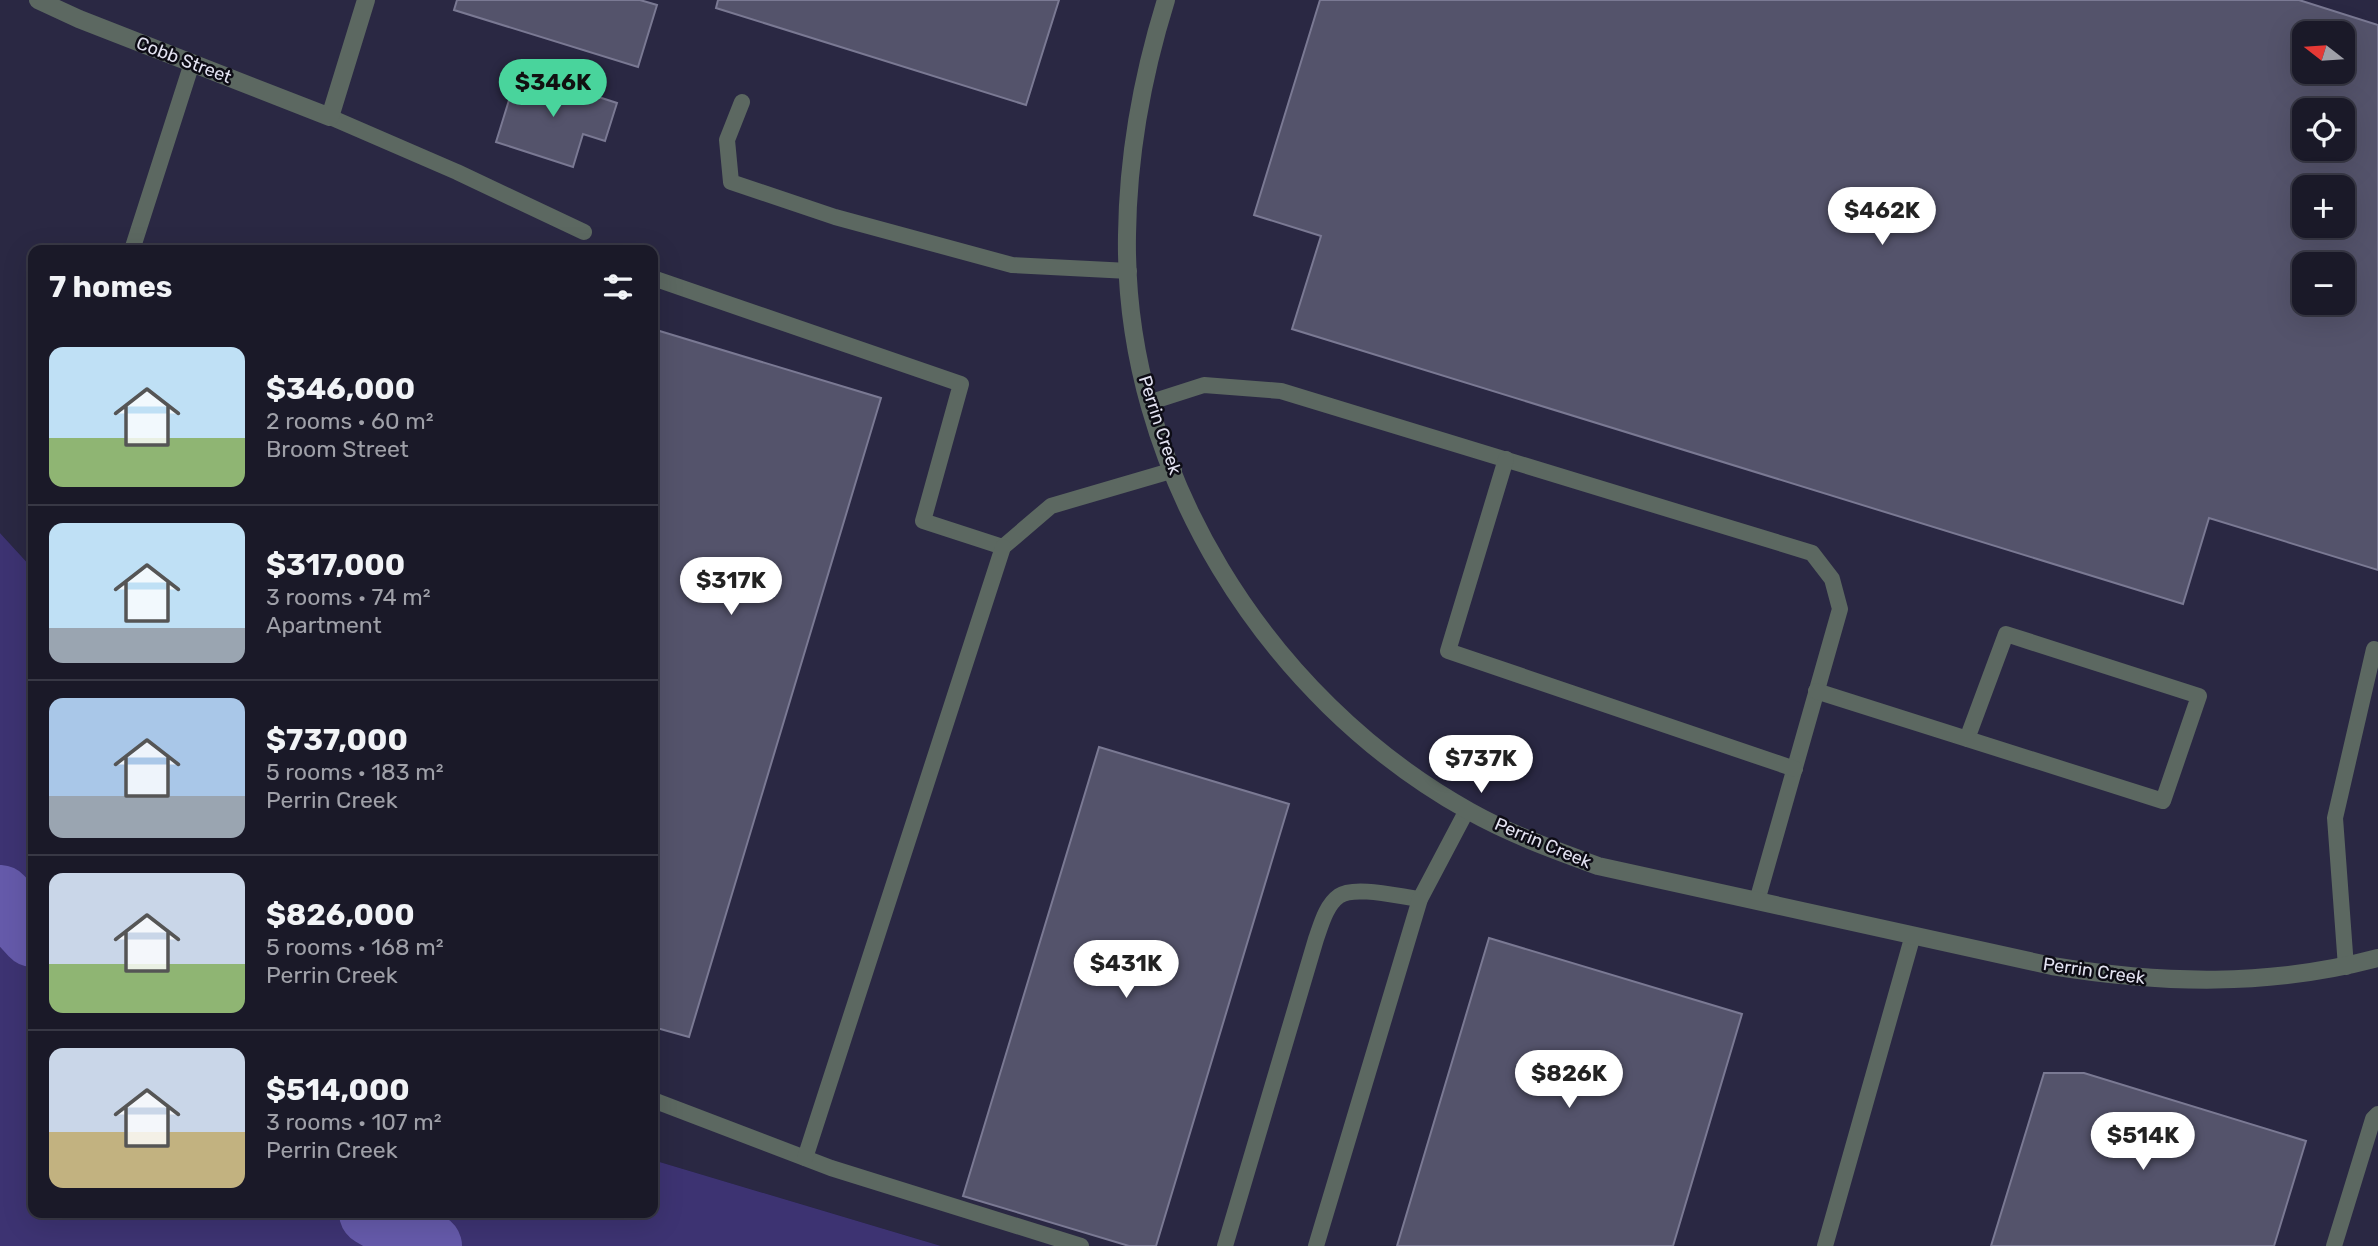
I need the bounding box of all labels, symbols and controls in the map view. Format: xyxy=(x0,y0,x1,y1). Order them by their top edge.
north arrow xyxy=(2292,21,2356,84)
map controls xyxy=(2292,21,2355,315)
street label: Cobb Street xyxy=(133,32,235,88)
pin: $346K xyxy=(504,60,602,119)
text: $346K xyxy=(515,68,591,96)
button: locate xyxy=(2292,98,2355,161)
button: + xyxy=(2292,175,2355,238)
pin: $462K xyxy=(1833,188,1931,247)
text: $462K xyxy=(1844,196,1920,224)
button: − xyxy=(2292,252,2355,315)
icon: filters xyxy=(599,268,637,306)
text: 7 homes xyxy=(49,269,172,305)
text: $346,000 xyxy=(266,371,415,407)
street label: Perrin Creek xyxy=(1134,373,1187,478)
icon: home xyxy=(105,375,189,459)
text: 2 rooms · 60 m² xyxy=(266,407,434,435)
text: Broom Street xyxy=(266,435,409,463)
text: $317,000 xyxy=(266,547,405,583)
icon: home xyxy=(105,551,189,635)
pin: $317K xyxy=(682,558,780,617)
text: $317K xyxy=(696,566,766,594)
text: 3 rooms · 74 m² xyxy=(266,583,431,611)
text: Apartment xyxy=(266,611,382,639)
text: $737,000 xyxy=(266,722,408,758)
icon: home xyxy=(105,726,189,810)
pin: $737K xyxy=(1432,736,1530,795)
text: $737K xyxy=(1445,744,1517,772)
text: 5 rooms · 183 m² xyxy=(266,758,443,786)
text: Perrin Creek xyxy=(266,786,398,814)
street label: Perrin Creek xyxy=(1491,813,1595,874)
text: $826,000 xyxy=(266,897,415,933)
icon: home xyxy=(105,901,189,985)
text: 5 rooms · 168 m² xyxy=(266,933,444,961)
pin: $431K xyxy=(1077,940,1175,1000)
text: $431K xyxy=(1090,949,1162,977)
street label: Perrin Creek xyxy=(2041,953,2147,989)
text: Perrin Creek xyxy=(266,961,398,989)
pin: $826K xyxy=(1520,1050,1618,1110)
text: $826K xyxy=(1531,1059,1607,1087)
text: $514,000 xyxy=(266,1072,410,1108)
icon: home xyxy=(105,1076,189,1160)
text: 3 rooms · 107 m² xyxy=(266,1108,442,1136)
pin: $514K xyxy=(2094,1112,2192,1172)
text: $514K xyxy=(2107,1121,2179,1149)
text: Perrin Creek xyxy=(266,1136,398,1164)

